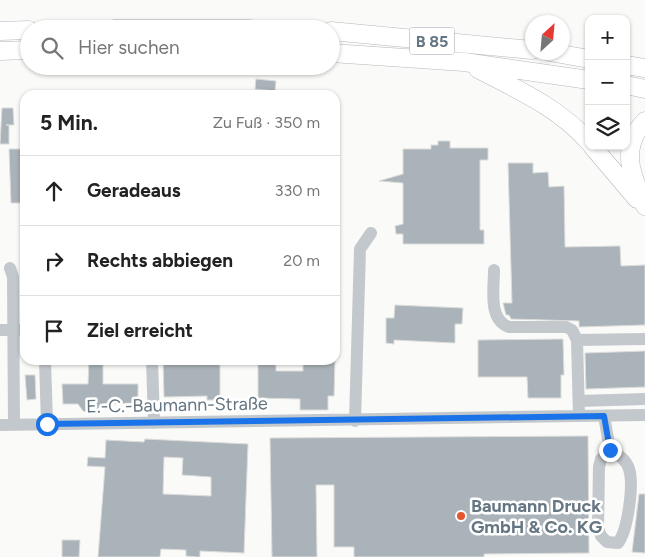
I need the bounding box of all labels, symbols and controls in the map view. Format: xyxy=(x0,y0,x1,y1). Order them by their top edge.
north arrow xyxy=(525,15,570,60)
map controls xyxy=(585,15,630,150)
button: + xyxy=(585,15,630,60)
search box xyxy=(20,20,340,75)
road number: B 85 xyxy=(410,27,454,54)
icon: search xyxy=(38,34,66,62)
text: Hier suchen xyxy=(78,36,179,59)
button: − xyxy=(585,60,630,105)
button: layers xyxy=(585,105,630,150)
text: 5 Min. xyxy=(40,110,98,135)
text: Zu Fuß · 350 m xyxy=(213,113,320,132)
icon: ahead xyxy=(40,177,68,205)
text: Geradeaus xyxy=(87,179,181,202)
text: 330 m xyxy=(275,181,320,200)
icon: right xyxy=(40,247,68,275)
text: Rechts abbiegen xyxy=(87,249,233,272)
text: 20 m xyxy=(283,251,320,270)
icon: arrive xyxy=(40,317,68,345)
text: Ziel erreicht xyxy=(87,319,193,342)
street label: E.-C.-Baumann-Straße xyxy=(86,392,268,418)
route start xyxy=(36,413,59,436)
route end xyxy=(599,439,622,462)
place label: Baumann Druck GmbH & Co. KG xyxy=(471,495,602,538)
marker: Baumann Druck GmbH & Co. KG xyxy=(455,510,467,522)

